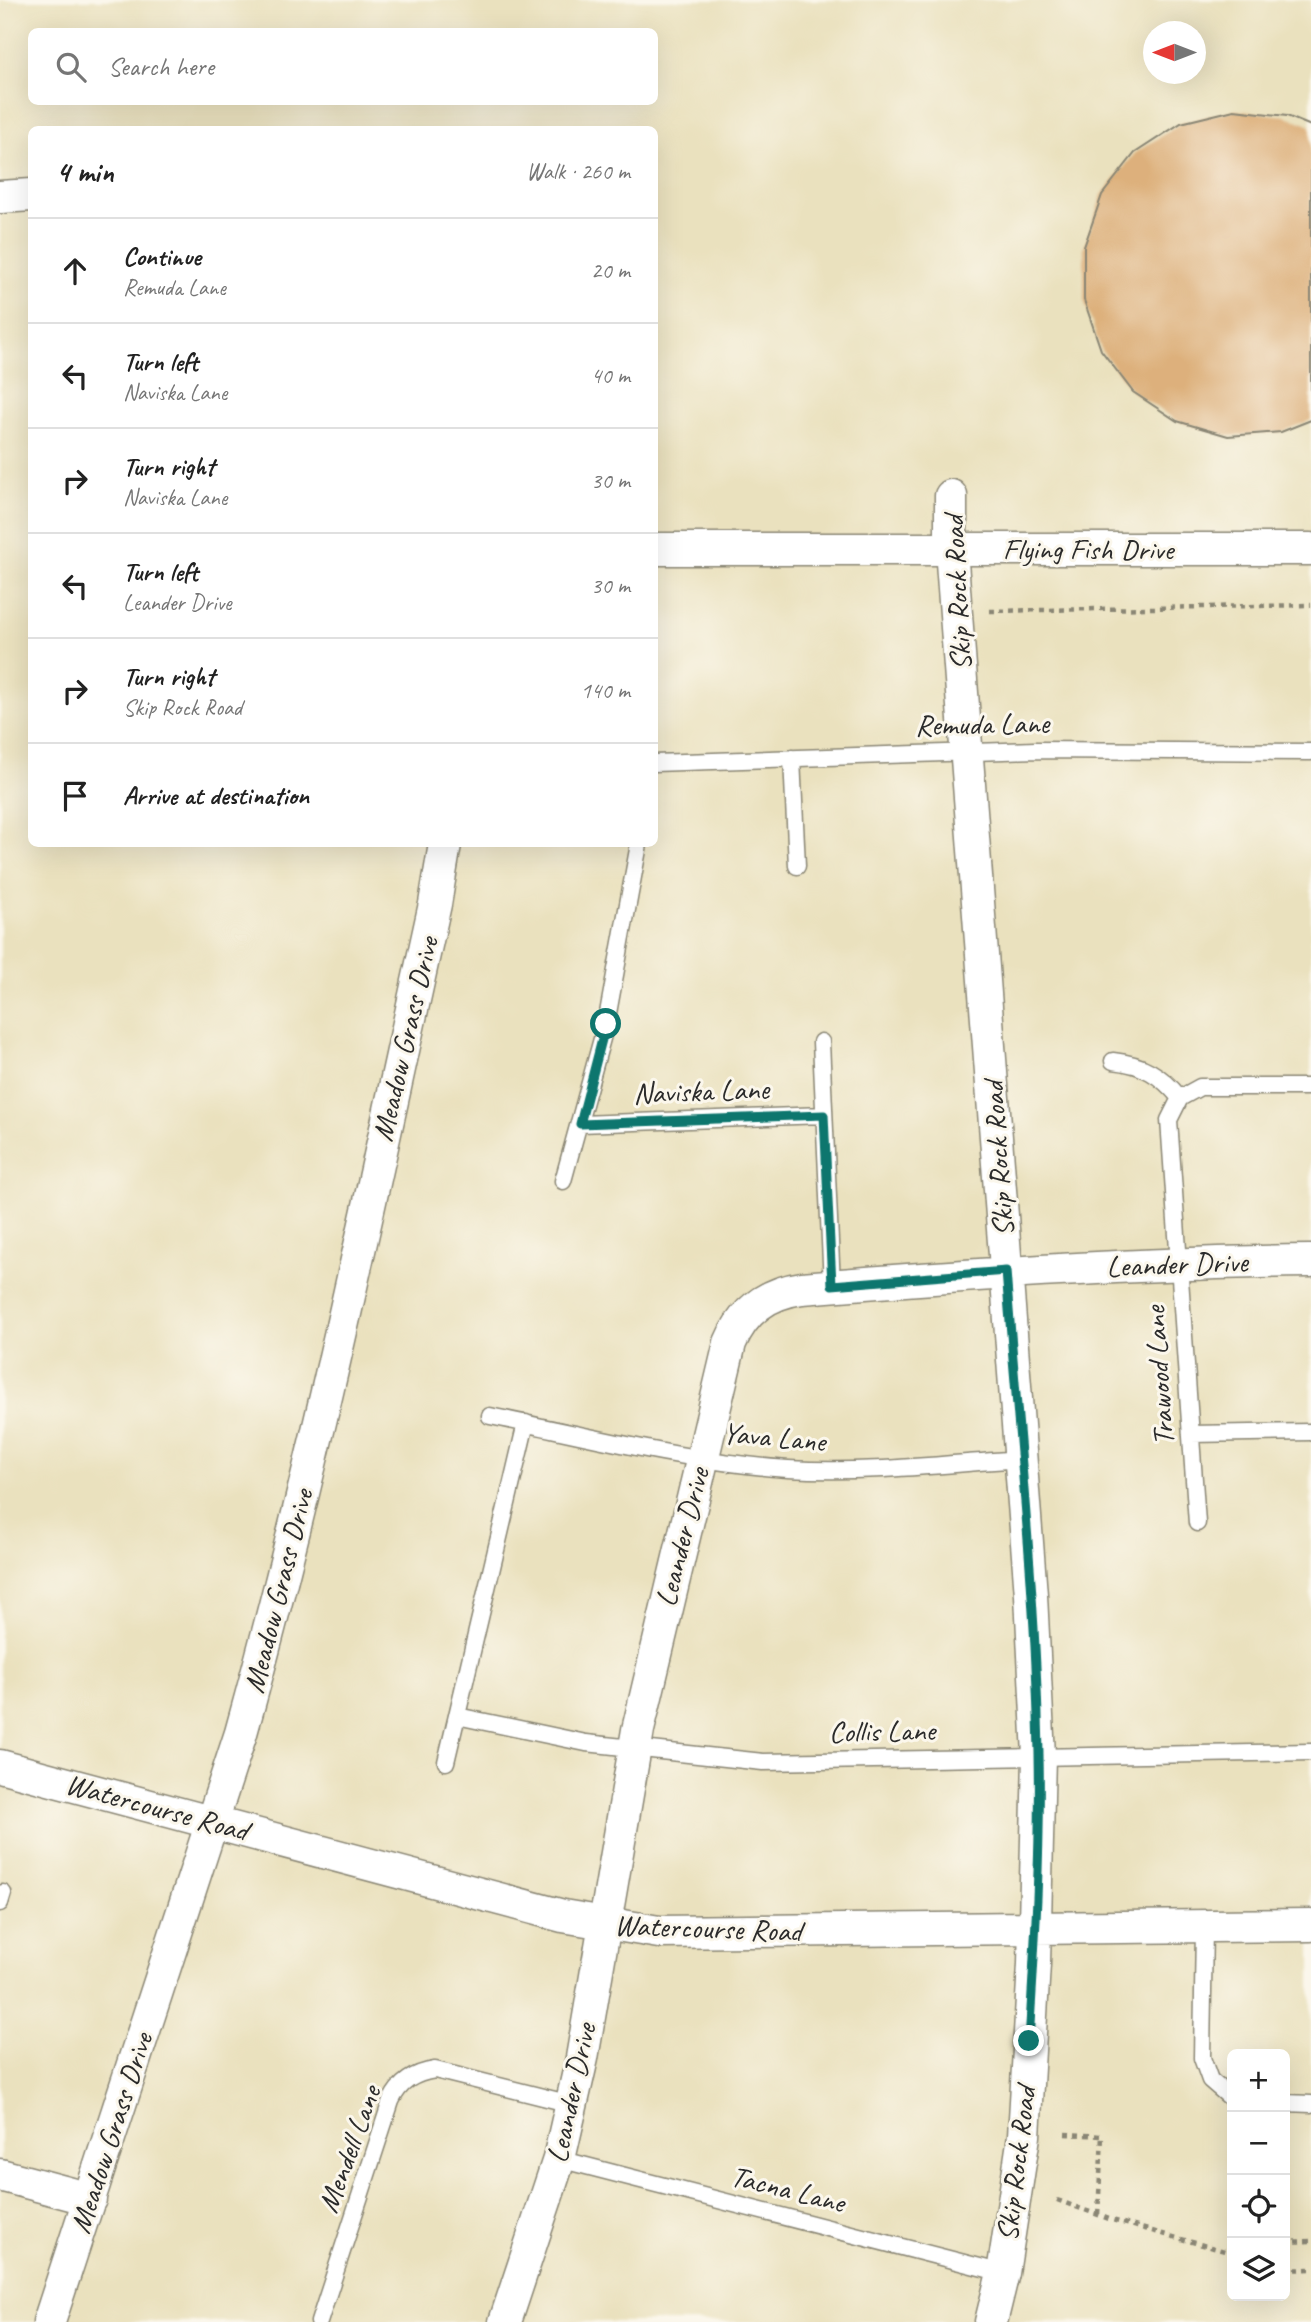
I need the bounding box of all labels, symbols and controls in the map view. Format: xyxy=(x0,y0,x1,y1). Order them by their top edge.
north arrow xyxy=(1143,21,1206,84)
search box xyxy=(28,28,658,105)
icon: search xyxy=(52,48,90,86)
text: Search here xyxy=(108,50,214,83)
text: 4 min xyxy=(56,153,113,191)
text: Walk · 260 m xyxy=(526,157,630,186)
text: Continue xyxy=(123,240,201,273)
icon: ahead xyxy=(56,252,94,290)
text: 20 m xyxy=(591,256,630,285)
text: Remuda Lane xyxy=(123,273,226,302)
text: Turn left xyxy=(123,345,198,378)
icon: left xyxy=(56,357,94,395)
text: 40 m xyxy=(591,361,630,390)
text: Naviska Lane xyxy=(123,378,227,407)
text: Turn right xyxy=(123,450,214,483)
icon: right xyxy=(56,462,94,500)
text: 30 m xyxy=(591,466,630,495)
text: Naviska Lane xyxy=(123,483,227,512)
street label: Skip Rock Road xyxy=(934,510,980,672)
street label: Flying Fish Drive xyxy=(1003,530,1175,568)
text: Turn left xyxy=(123,555,198,588)
icon: left xyxy=(56,567,94,605)
text: 30 m xyxy=(591,571,630,600)
text: Leander Drive xyxy=(123,588,232,617)
text: Turn right xyxy=(123,660,214,693)
icon: right xyxy=(56,672,94,710)
text: 140 m xyxy=(581,676,630,705)
text: Skip Rock Road xyxy=(123,693,242,722)
street label: Remuda Lane xyxy=(915,704,1052,744)
icon: arrive xyxy=(56,777,94,815)
text: Arrive at destination xyxy=(123,779,309,812)
street label: Meadow Grass Drive xyxy=(363,931,447,1145)
route start xyxy=(590,1008,621,1039)
street label: Naviska Lane xyxy=(632,1070,772,1112)
street label: Skip Rock Road xyxy=(973,1076,1022,1238)
street label: Leander Drive xyxy=(1106,1242,1251,1285)
street label: Trawood Lane xyxy=(1135,1303,1183,1447)
street label: Yava Lane xyxy=(721,1414,829,1461)
street label: Leander Drive xyxy=(646,1462,718,1610)
street label: Meadow Grass Drive xyxy=(234,1483,322,1697)
street label: Collis Lane xyxy=(829,1711,938,1751)
street label: Watercourse Road xyxy=(62,1764,256,1851)
street label: Watercourse Road xyxy=(614,1906,807,1950)
street label: Leander Drive xyxy=(538,2018,605,2166)
route end xyxy=(1013,2025,1044,2056)
street label: Meadow Grass Drive xyxy=(61,2026,162,2238)
map controls xyxy=(1227,2049,1290,2301)
button: + xyxy=(1227,2049,1290,2112)
street label: Mendell Lane xyxy=(309,2078,390,2218)
street label: Skip Rock Road xyxy=(988,2080,1045,2243)
button: − xyxy=(1227,2112,1290,2175)
street label: Tacna Lane xyxy=(727,2157,851,2222)
button: locate xyxy=(1227,2175,1290,2238)
button: layers xyxy=(1227,2238,1290,2301)

